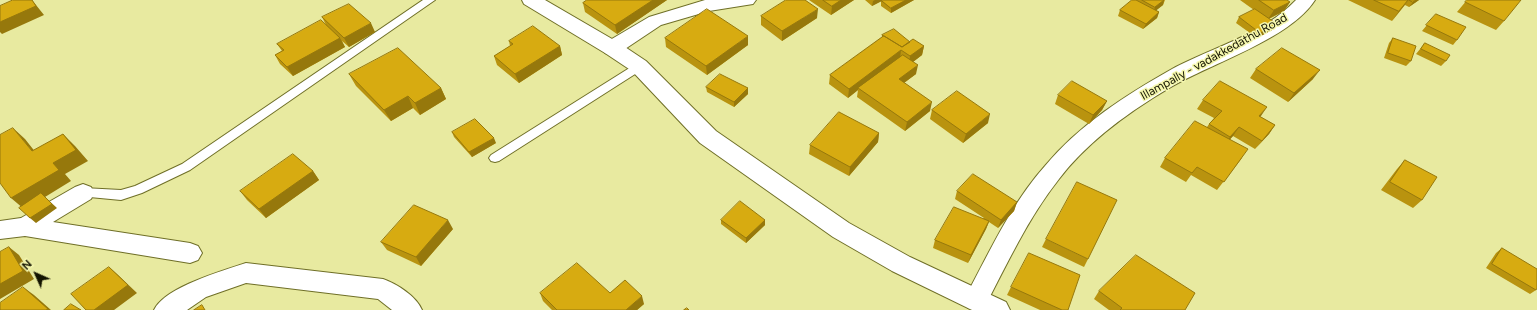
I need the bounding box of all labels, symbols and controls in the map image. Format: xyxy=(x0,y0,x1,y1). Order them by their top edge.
street label: Illampally - vadakkedathu Road xyxy=(1138,11,1290,103)
north arrow xyxy=(16,254,56,294)
text: N xyxy=(20,258,35,273)

